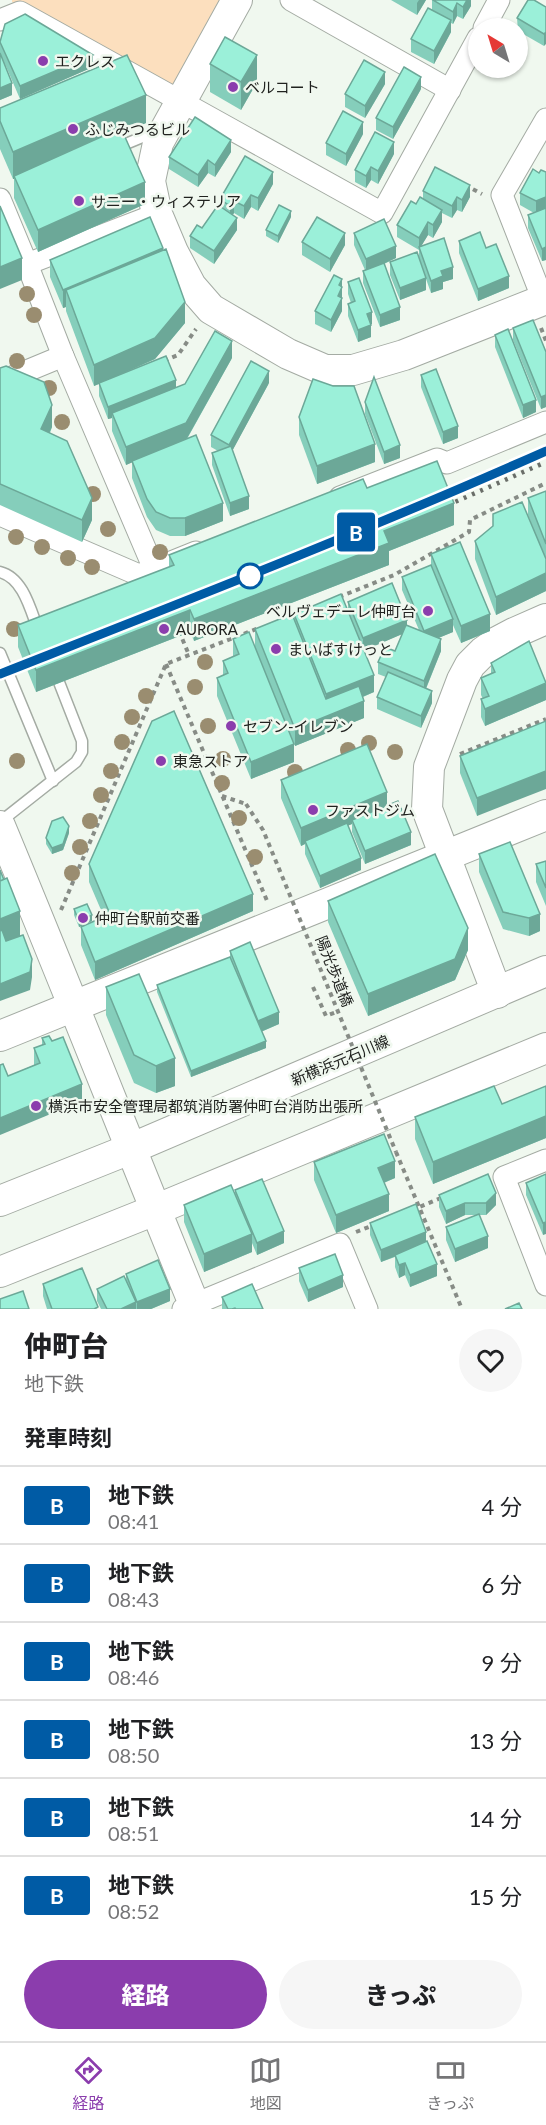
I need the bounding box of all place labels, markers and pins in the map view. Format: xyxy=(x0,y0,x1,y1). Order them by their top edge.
place label: エクレス xyxy=(55,52,115,70)
marker: エクレス xyxy=(36,54,50,68)
place label: ベルコート xyxy=(245,78,320,96)
marker: ベルコート xyxy=(226,80,240,94)
place label: ふじみつるビル xyxy=(85,120,190,138)
marker: ふじみつるビル xyxy=(66,122,80,136)
place label: サニー・ウィステリア xyxy=(91,192,241,210)
marker: サニー・ウィステリア xyxy=(72,194,86,208)
unlabelled marker xyxy=(237,563,263,589)
place label: ベルヴェデーレ仲町台 xyxy=(266,602,416,620)
marker: ベルヴェデーレ仲町台 xyxy=(421,604,435,618)
place label: AURORA xyxy=(176,620,239,638)
marker: AURORA xyxy=(157,622,171,636)
place label: まいばすけっと xyxy=(288,640,393,658)
marker: まいばすけっと xyxy=(269,642,283,656)
place label: セブン-イレブン xyxy=(243,717,354,735)
marker: セブン-イレブン xyxy=(224,719,238,733)
place label: 東急ストア xyxy=(173,752,248,770)
marker: 東急ストア xyxy=(154,754,168,768)
place label: ファストジム xyxy=(325,801,415,819)
marker: ファストジム xyxy=(306,803,320,817)
place label: 仲町台駅前交番 xyxy=(95,909,200,927)
marker: 仲町台駅前交番 xyxy=(76,911,90,925)
place label: 横浜市安全管理局都筑消防署仲町台消防出張所 xyxy=(48,1097,363,1115)
marker: 横浜市安全管理局都筑消防署仲町台消防出張所 xyxy=(29,1099,43,1113)

